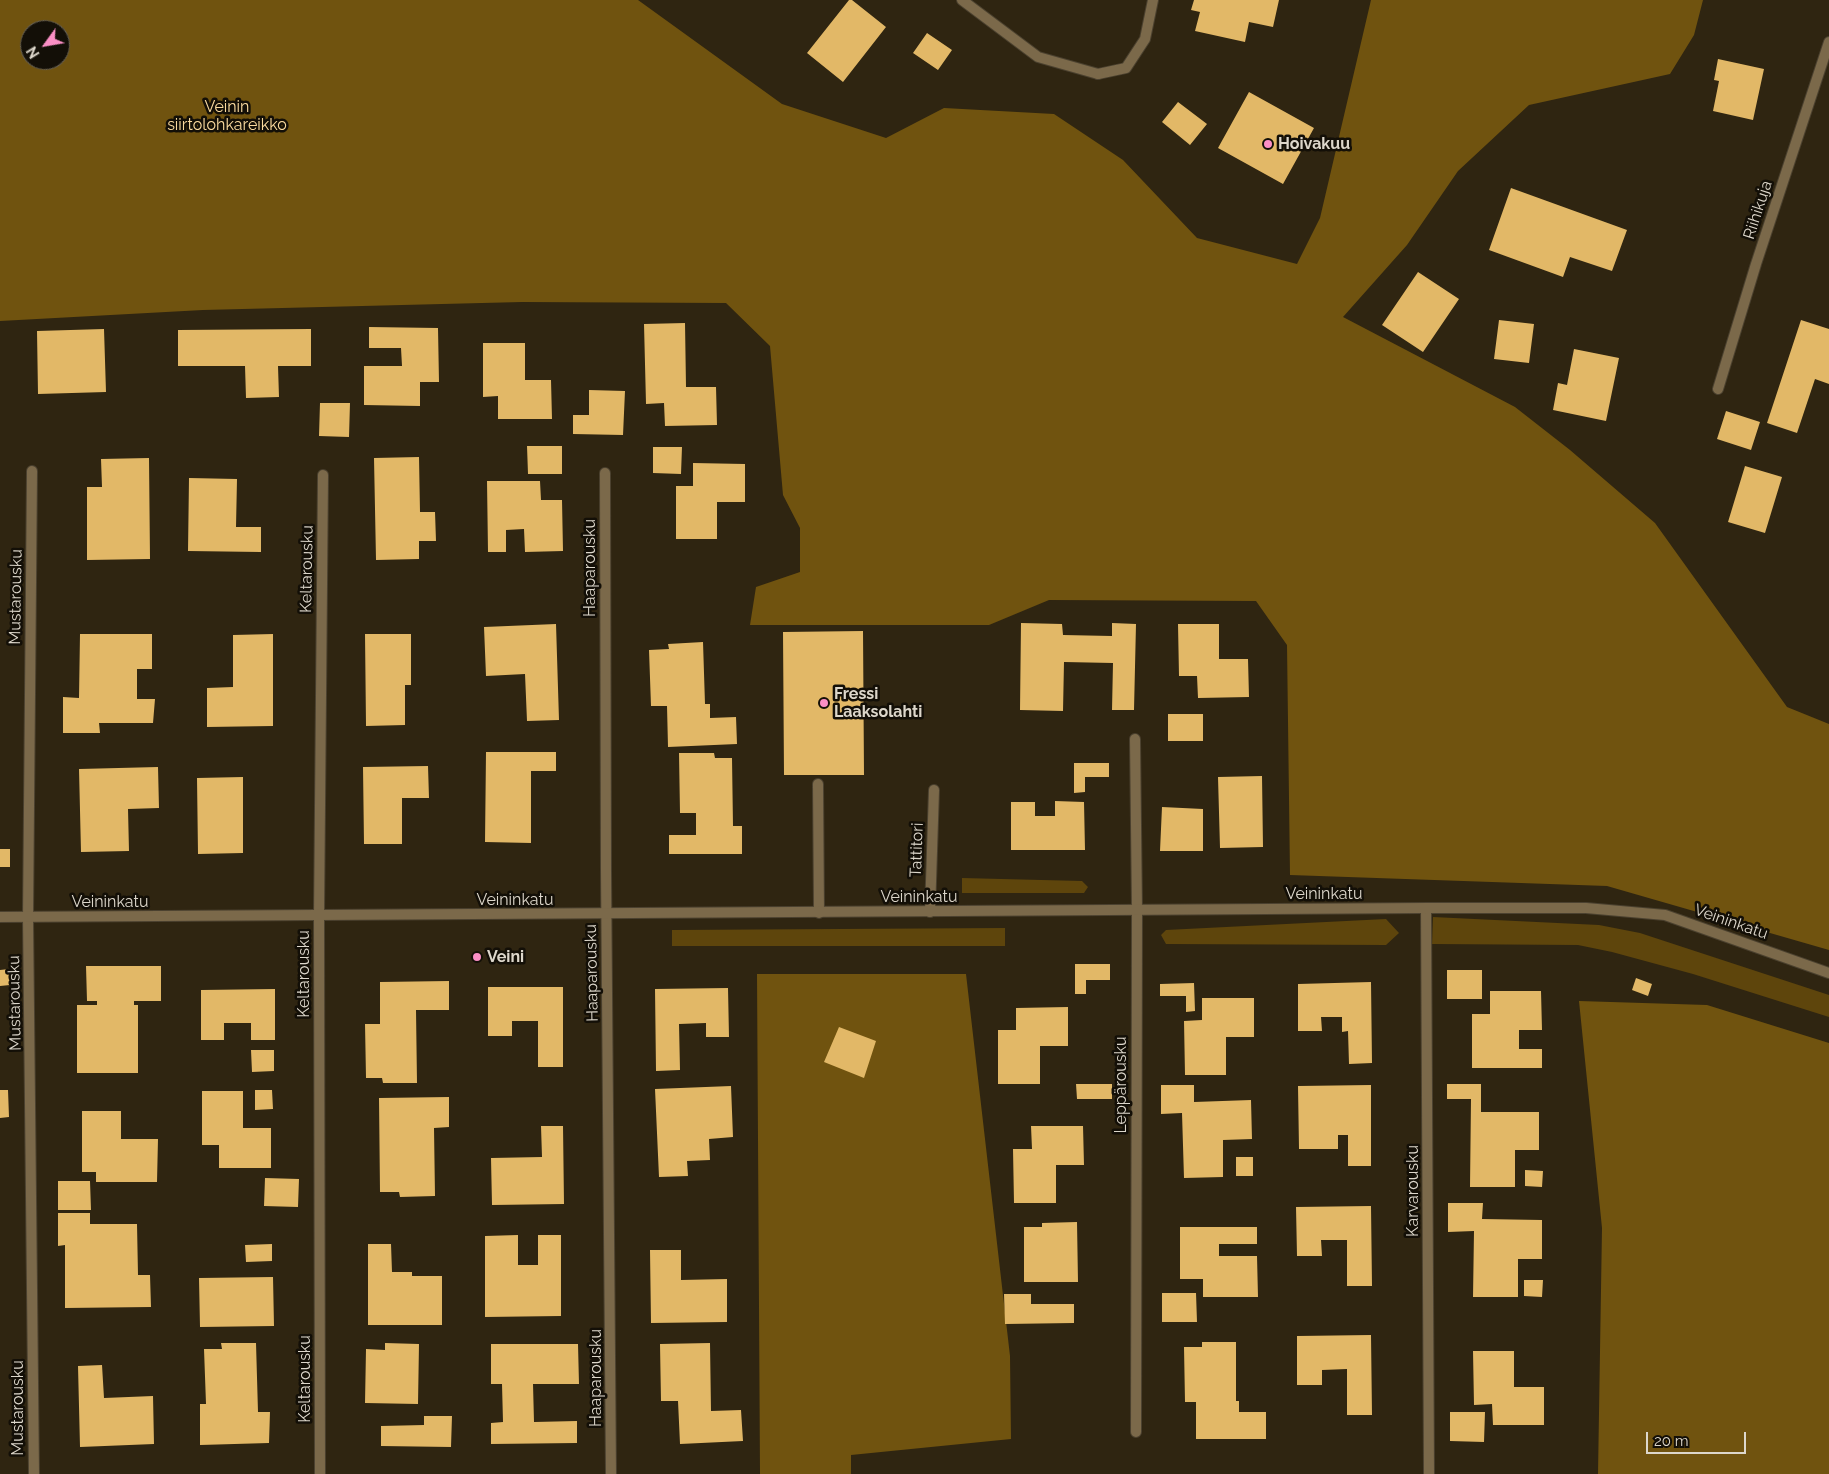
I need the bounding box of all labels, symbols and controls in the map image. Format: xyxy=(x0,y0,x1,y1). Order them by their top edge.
north arrow xyxy=(20,20,70,70)
text: N xyxy=(24,44,43,61)
park label: Veinin siirtolohkareikko xyxy=(167,97,287,135)
place label: Hoivakuu xyxy=(1278,134,1350,154)
marker: Hoivakuu xyxy=(1262,138,1274,150)
street label: Riihikuja xyxy=(1740,178,1776,242)
street label: Haaparousku xyxy=(580,519,600,617)
street label: Keltarousku xyxy=(297,525,317,613)
street label: Mustarousku xyxy=(6,549,26,645)
place label: Fressi Laaksolahti xyxy=(834,684,922,722)
marker: Fressi Laaksolahti xyxy=(818,697,830,709)
street label: Tattitori xyxy=(906,822,928,878)
street label: Veininkatu xyxy=(1286,884,1362,904)
street label: Veininkatu xyxy=(881,887,957,907)
street label: Veininkatu xyxy=(477,890,553,910)
street label: Veininkatu xyxy=(72,892,148,912)
street label: Veininkatu xyxy=(1692,900,1770,944)
street label: Haaparousku xyxy=(582,924,602,1022)
street label: Keltarousku xyxy=(294,930,314,1018)
place label: Veini xyxy=(487,947,524,967)
marker: Veini xyxy=(471,951,483,963)
street label: Mustarousku xyxy=(5,955,25,1051)
street label: Leppärousku xyxy=(1111,1036,1131,1134)
street label: Karvarousku xyxy=(1403,1145,1423,1237)
street label: Haaparousku xyxy=(586,1329,606,1427)
street label: Keltarousku xyxy=(295,1335,315,1423)
street label: Mustarousku xyxy=(8,1360,28,1456)
scale bar xyxy=(1649,1422,1749,1454)
text: 20 m xyxy=(1654,1432,1689,1450)

